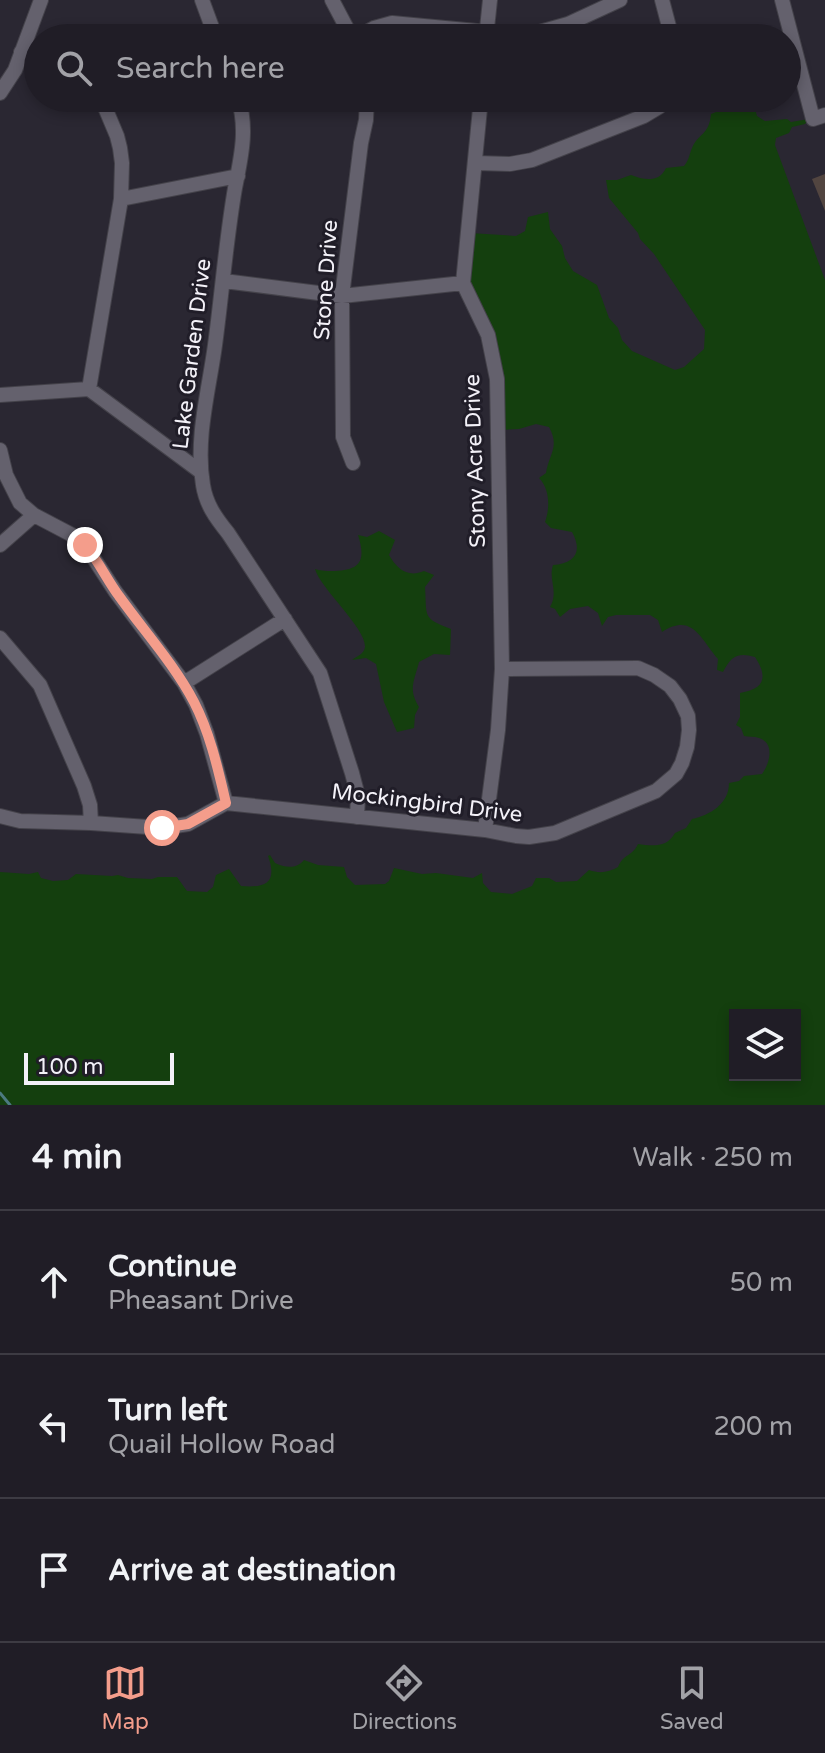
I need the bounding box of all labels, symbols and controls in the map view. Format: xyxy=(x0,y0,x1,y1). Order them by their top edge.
search box xyxy=(24,24,801,112)
icon: search xyxy=(52,46,96,90)
text: Search here xyxy=(116,50,285,87)
street label: Stone Drive xyxy=(309,219,343,341)
street label: Lake Garden Drive xyxy=(167,257,217,451)
street label: Stony Acre Drive xyxy=(459,374,491,548)
route end xyxy=(67,527,103,563)
street label: Mockingbird Drive xyxy=(330,778,524,828)
route start xyxy=(144,810,180,846)
map controls xyxy=(729,1009,801,1081)
button: layers xyxy=(729,1009,801,1081)
scale bar xyxy=(24,1049,174,1085)
text: 100 m xyxy=(36,1054,103,1080)
text: 4 min xyxy=(32,1137,123,1178)
text: Walk · 250 m xyxy=(633,1142,793,1173)
text: Continue xyxy=(108,1248,237,1285)
icon: ahead xyxy=(32,1260,76,1304)
text: 50 m xyxy=(730,1267,793,1298)
text: Pheasant Drive xyxy=(108,1285,294,1316)
text: Turn left xyxy=(108,1392,227,1429)
icon: left xyxy=(32,1404,76,1448)
text: 200 m xyxy=(713,1411,793,1442)
text: Quail Hollow Road xyxy=(108,1429,335,1460)
icon: arrive xyxy=(32,1548,76,1592)
text: Arrive at destination xyxy=(108,1552,396,1589)
tab: Map xyxy=(101,1661,149,1735)
tab: Directions xyxy=(352,1661,457,1735)
tab: Saved xyxy=(660,1661,724,1735)

